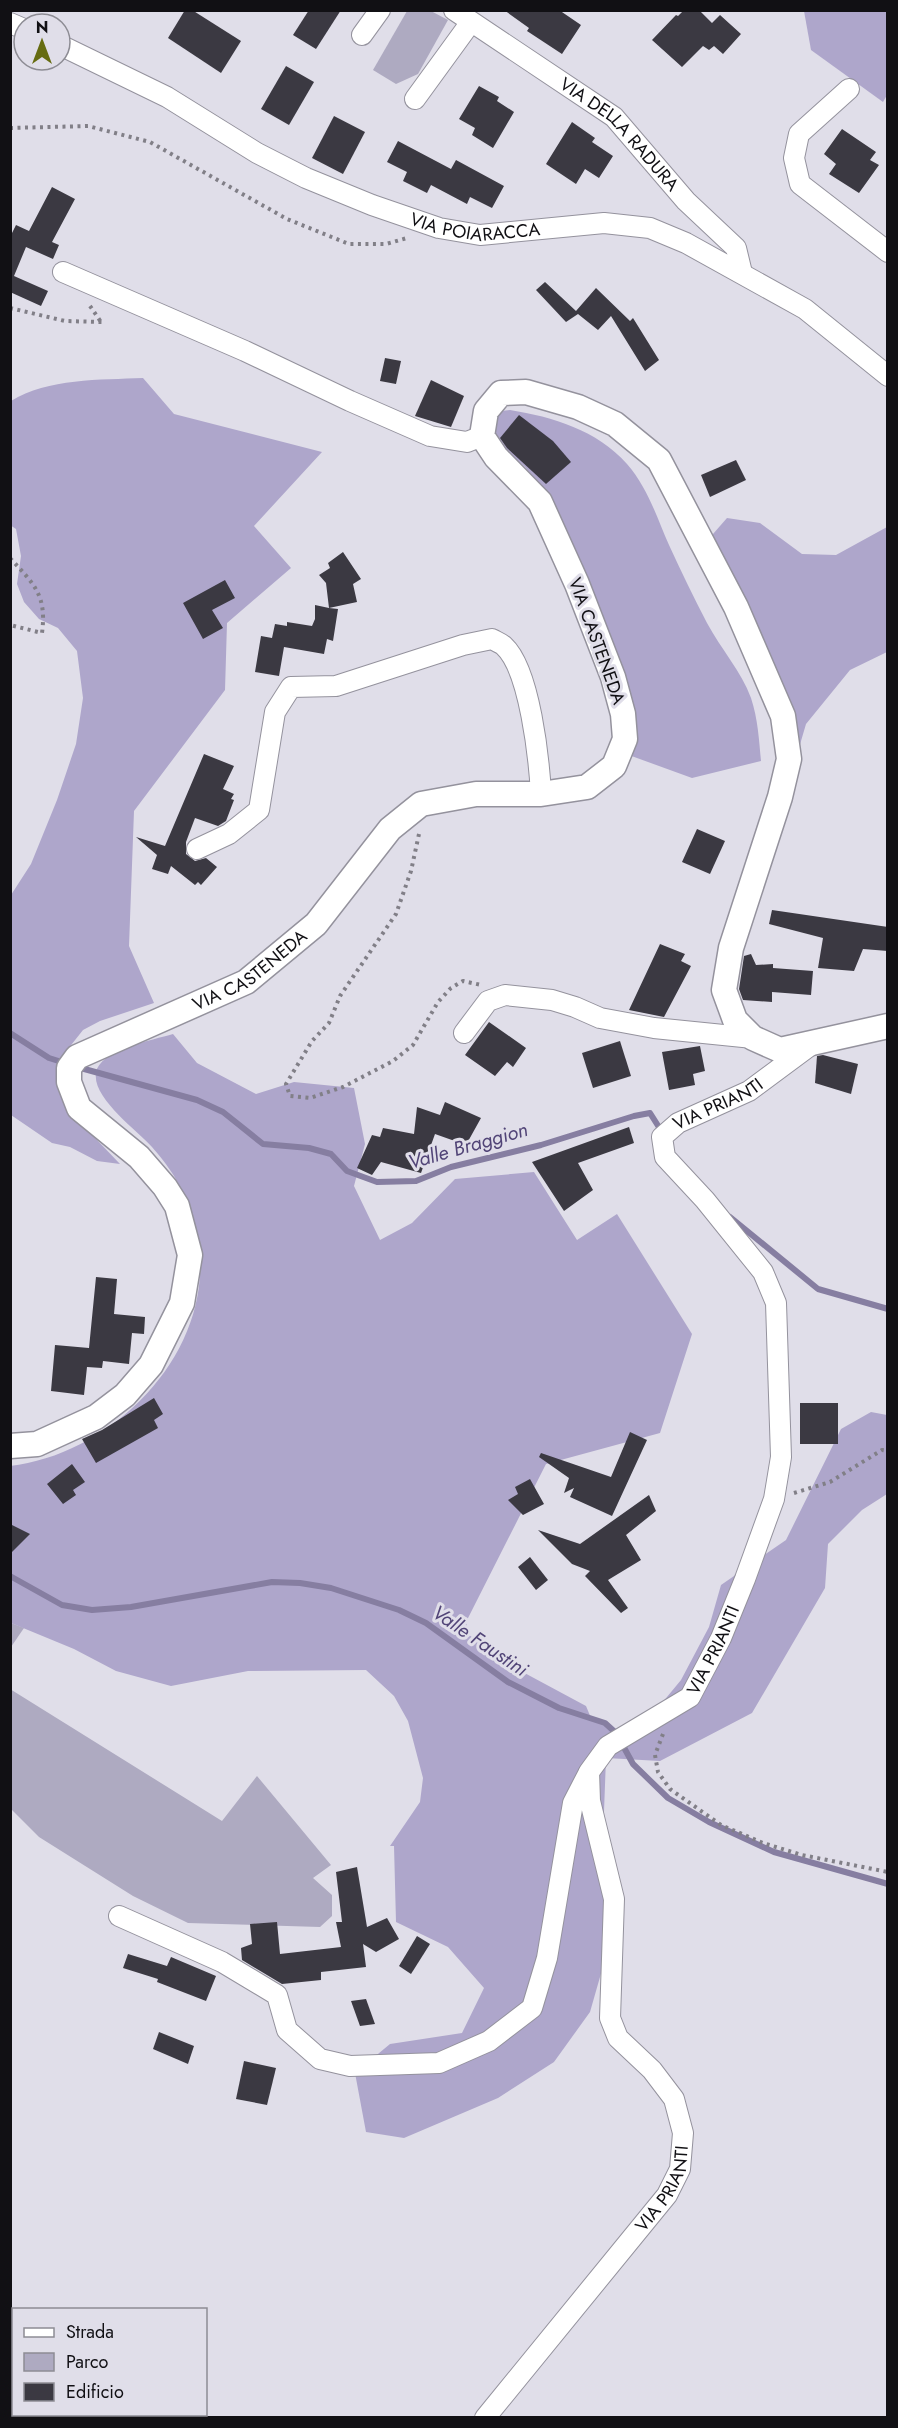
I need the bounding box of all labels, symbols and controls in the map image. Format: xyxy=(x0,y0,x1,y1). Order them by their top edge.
north arrow xyxy=(12,12,72,72)
text: N xyxy=(36,16,48,39)
street label: VIA DELLA RADURA xyxy=(554,71,685,197)
street label: VIA POIARACCA xyxy=(406,206,541,248)
street label: VIA CASTENEDA xyxy=(562,574,632,708)
street label: VIA CASTENEDA xyxy=(188,924,313,1017)
street label: VIA PRIANTI xyxy=(669,1072,768,1137)
water label: Valle Braggion xyxy=(405,1115,531,1177)
water label: Valle Faustini xyxy=(426,1598,534,1684)
street label: VIA PRIANTI xyxy=(680,1601,746,1699)
street label: VIA PRIANTI xyxy=(629,2145,695,2237)
legend xyxy=(12,2308,207,2416)
text: Strada xyxy=(66,2319,114,2345)
text: Parco xyxy=(66,2349,108,2375)
text: Edificio xyxy=(66,2379,124,2405)

